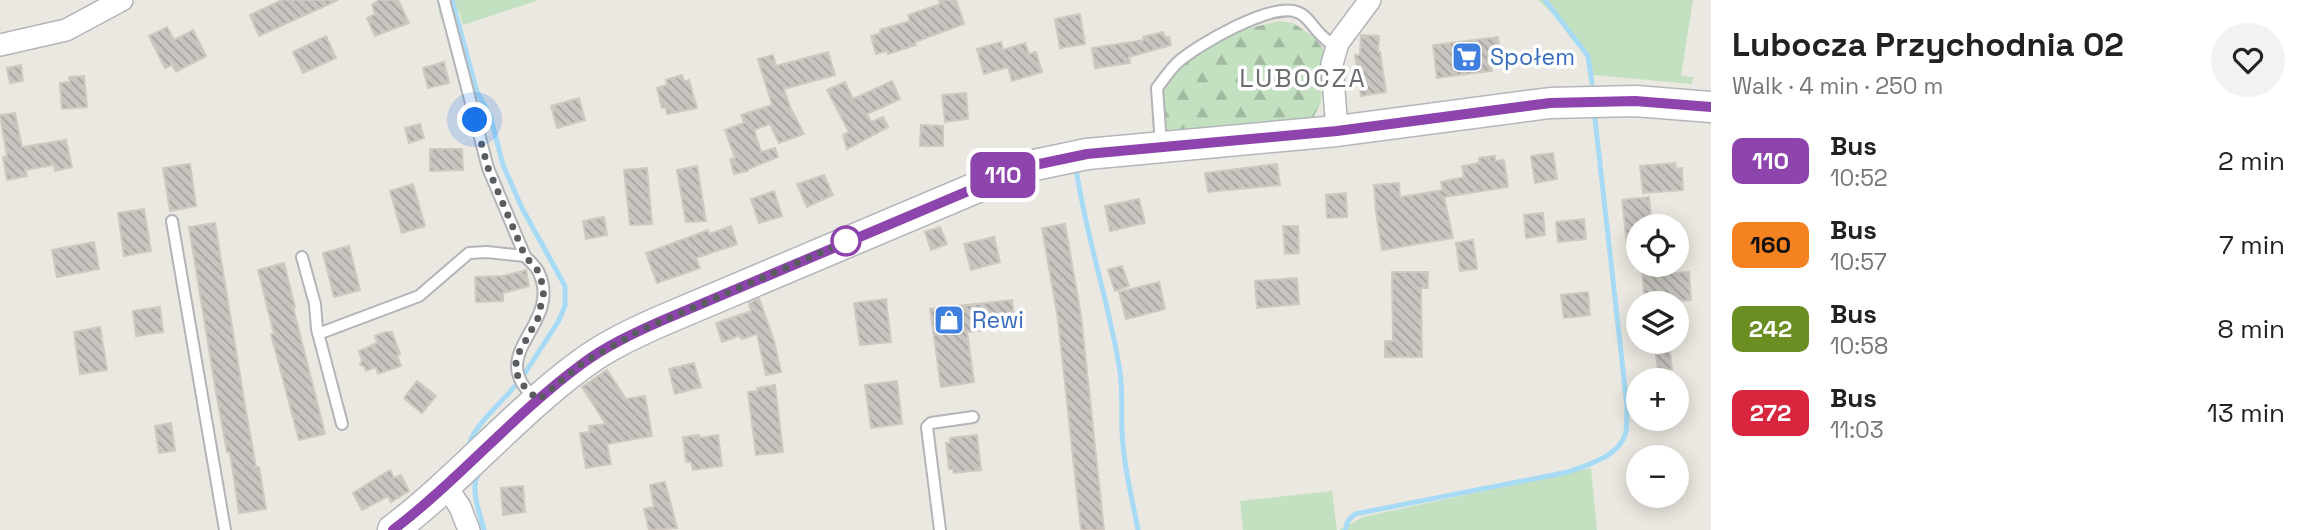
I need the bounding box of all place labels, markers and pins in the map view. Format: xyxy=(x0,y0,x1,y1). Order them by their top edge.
supermarket icon: Społem xyxy=(1450,40,1484,74)
place label: Społem xyxy=(1490,42,1575,72)
unlabelled marker xyxy=(831,226,861,256)
shop icon: Rewi xyxy=(932,303,966,337)
place label: Rewi xyxy=(972,305,1024,335)

